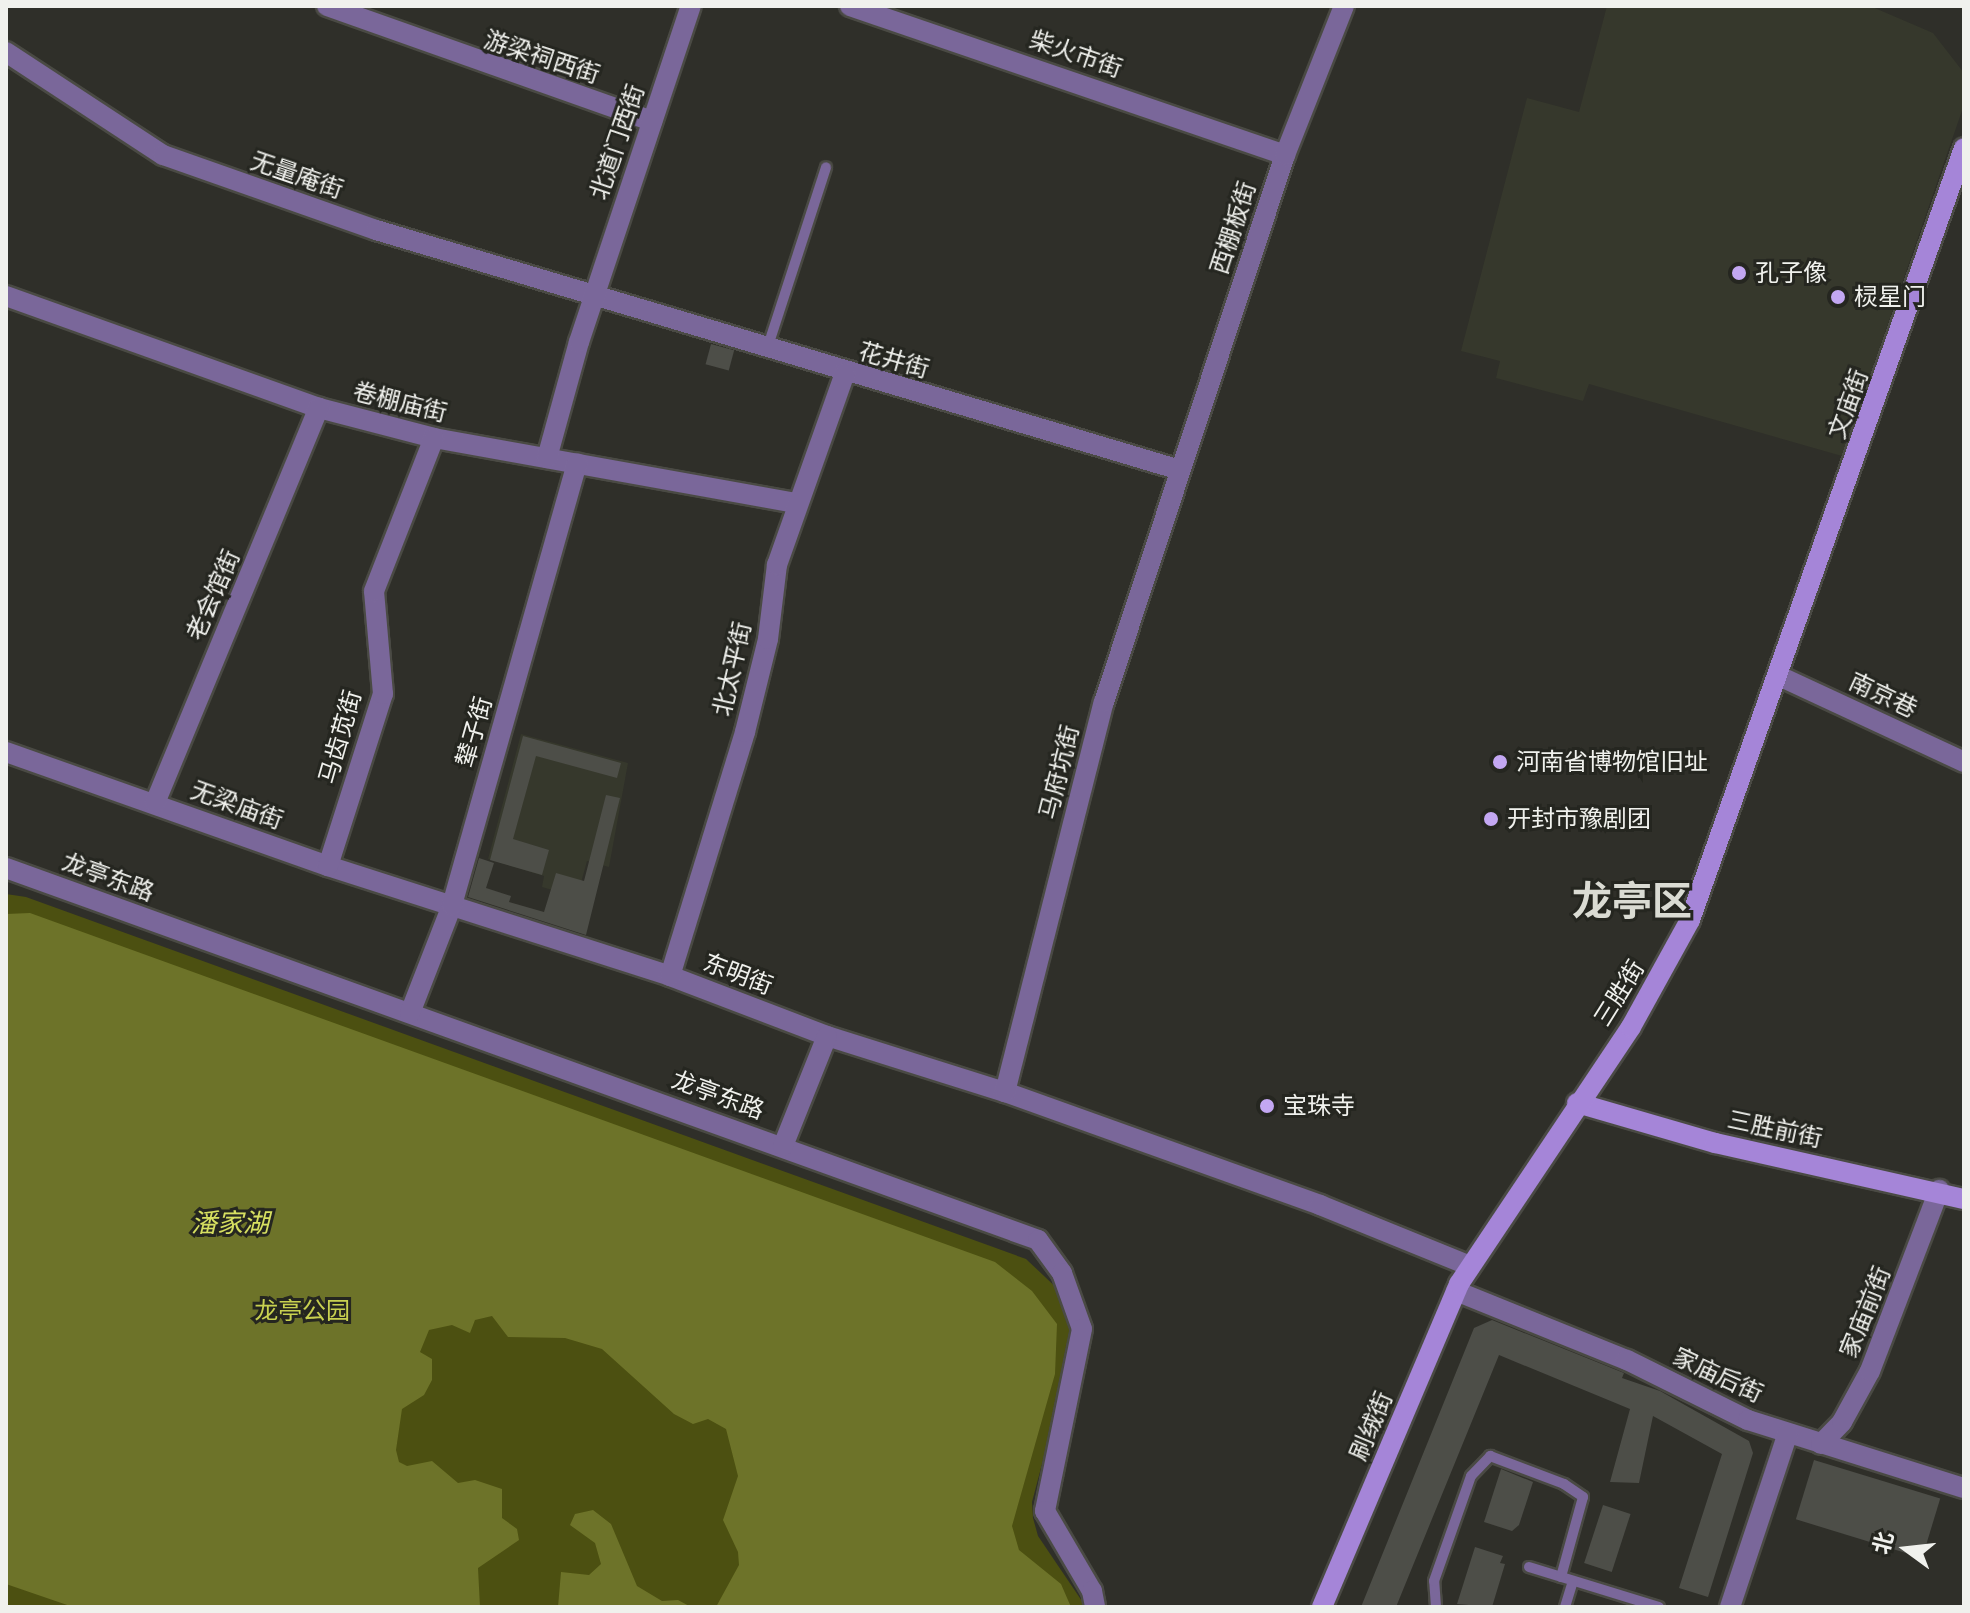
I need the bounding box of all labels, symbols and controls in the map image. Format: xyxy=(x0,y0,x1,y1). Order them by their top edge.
street label: 游梁祠西街 xyxy=(480,25,604,89)
street label: 柴火市街 xyxy=(1026,25,1126,83)
street label: 北道门西街 xyxy=(584,81,650,203)
street label: 无量庵街 xyxy=(247,146,347,204)
street label: 西棚板街 xyxy=(1204,178,1262,278)
place label: 孔子像 xyxy=(1755,259,1827,287)
marker: 孔子像 xyxy=(1730,264,1748,282)
place label: 棂星门 xyxy=(1854,283,1926,311)
marker: 棂星门 xyxy=(1829,288,1847,306)
street label: 花井街 xyxy=(855,336,933,384)
street label: 文庙街 xyxy=(1822,365,1874,443)
street label: 卷棚庙街 xyxy=(350,376,450,428)
street label: 老会馆街 xyxy=(180,545,246,645)
street label: 北太平街 xyxy=(707,619,757,719)
street label: 南京巷 xyxy=(1844,667,1922,723)
street label: 马齿苋街 xyxy=(313,687,367,787)
street label: 辇子街 xyxy=(450,693,498,771)
street label: 马府坑街 xyxy=(1033,722,1085,822)
place label: 河南省博物馆旧址 xyxy=(1516,748,1708,776)
marker: 河南省博物馆旧址 xyxy=(1491,753,1509,771)
street label: 无梁庙街 xyxy=(187,775,287,835)
place label: 开封市豫剧团 xyxy=(1507,805,1651,833)
marker: 开封市豫剧团 xyxy=(1482,810,1500,828)
street label: 龙亭东路 xyxy=(58,847,158,907)
district label: 龙亭区 xyxy=(1572,877,1692,925)
street label: 东明街 xyxy=(699,948,777,1000)
street label: 三胜街 xyxy=(1588,955,1650,1031)
street label: 龙亭东路 xyxy=(668,1065,768,1125)
place label: 宝珠寺 xyxy=(1283,1092,1355,1120)
marker: 宝珠寺 xyxy=(1258,1097,1276,1115)
street label: 三胜前街 xyxy=(1725,1105,1825,1153)
water label: 潘家湖 xyxy=(191,1207,269,1239)
street label: 家庙前街 xyxy=(1834,1262,1896,1362)
park label: 龙亭公园 xyxy=(254,1297,350,1325)
street label: 家庙后街 xyxy=(1668,1342,1768,1408)
street label: 刷绒街 xyxy=(1344,1387,1398,1465)
north arrow xyxy=(1866,1509,1946,1589)
text: 北 xyxy=(1864,1528,1902,1558)

